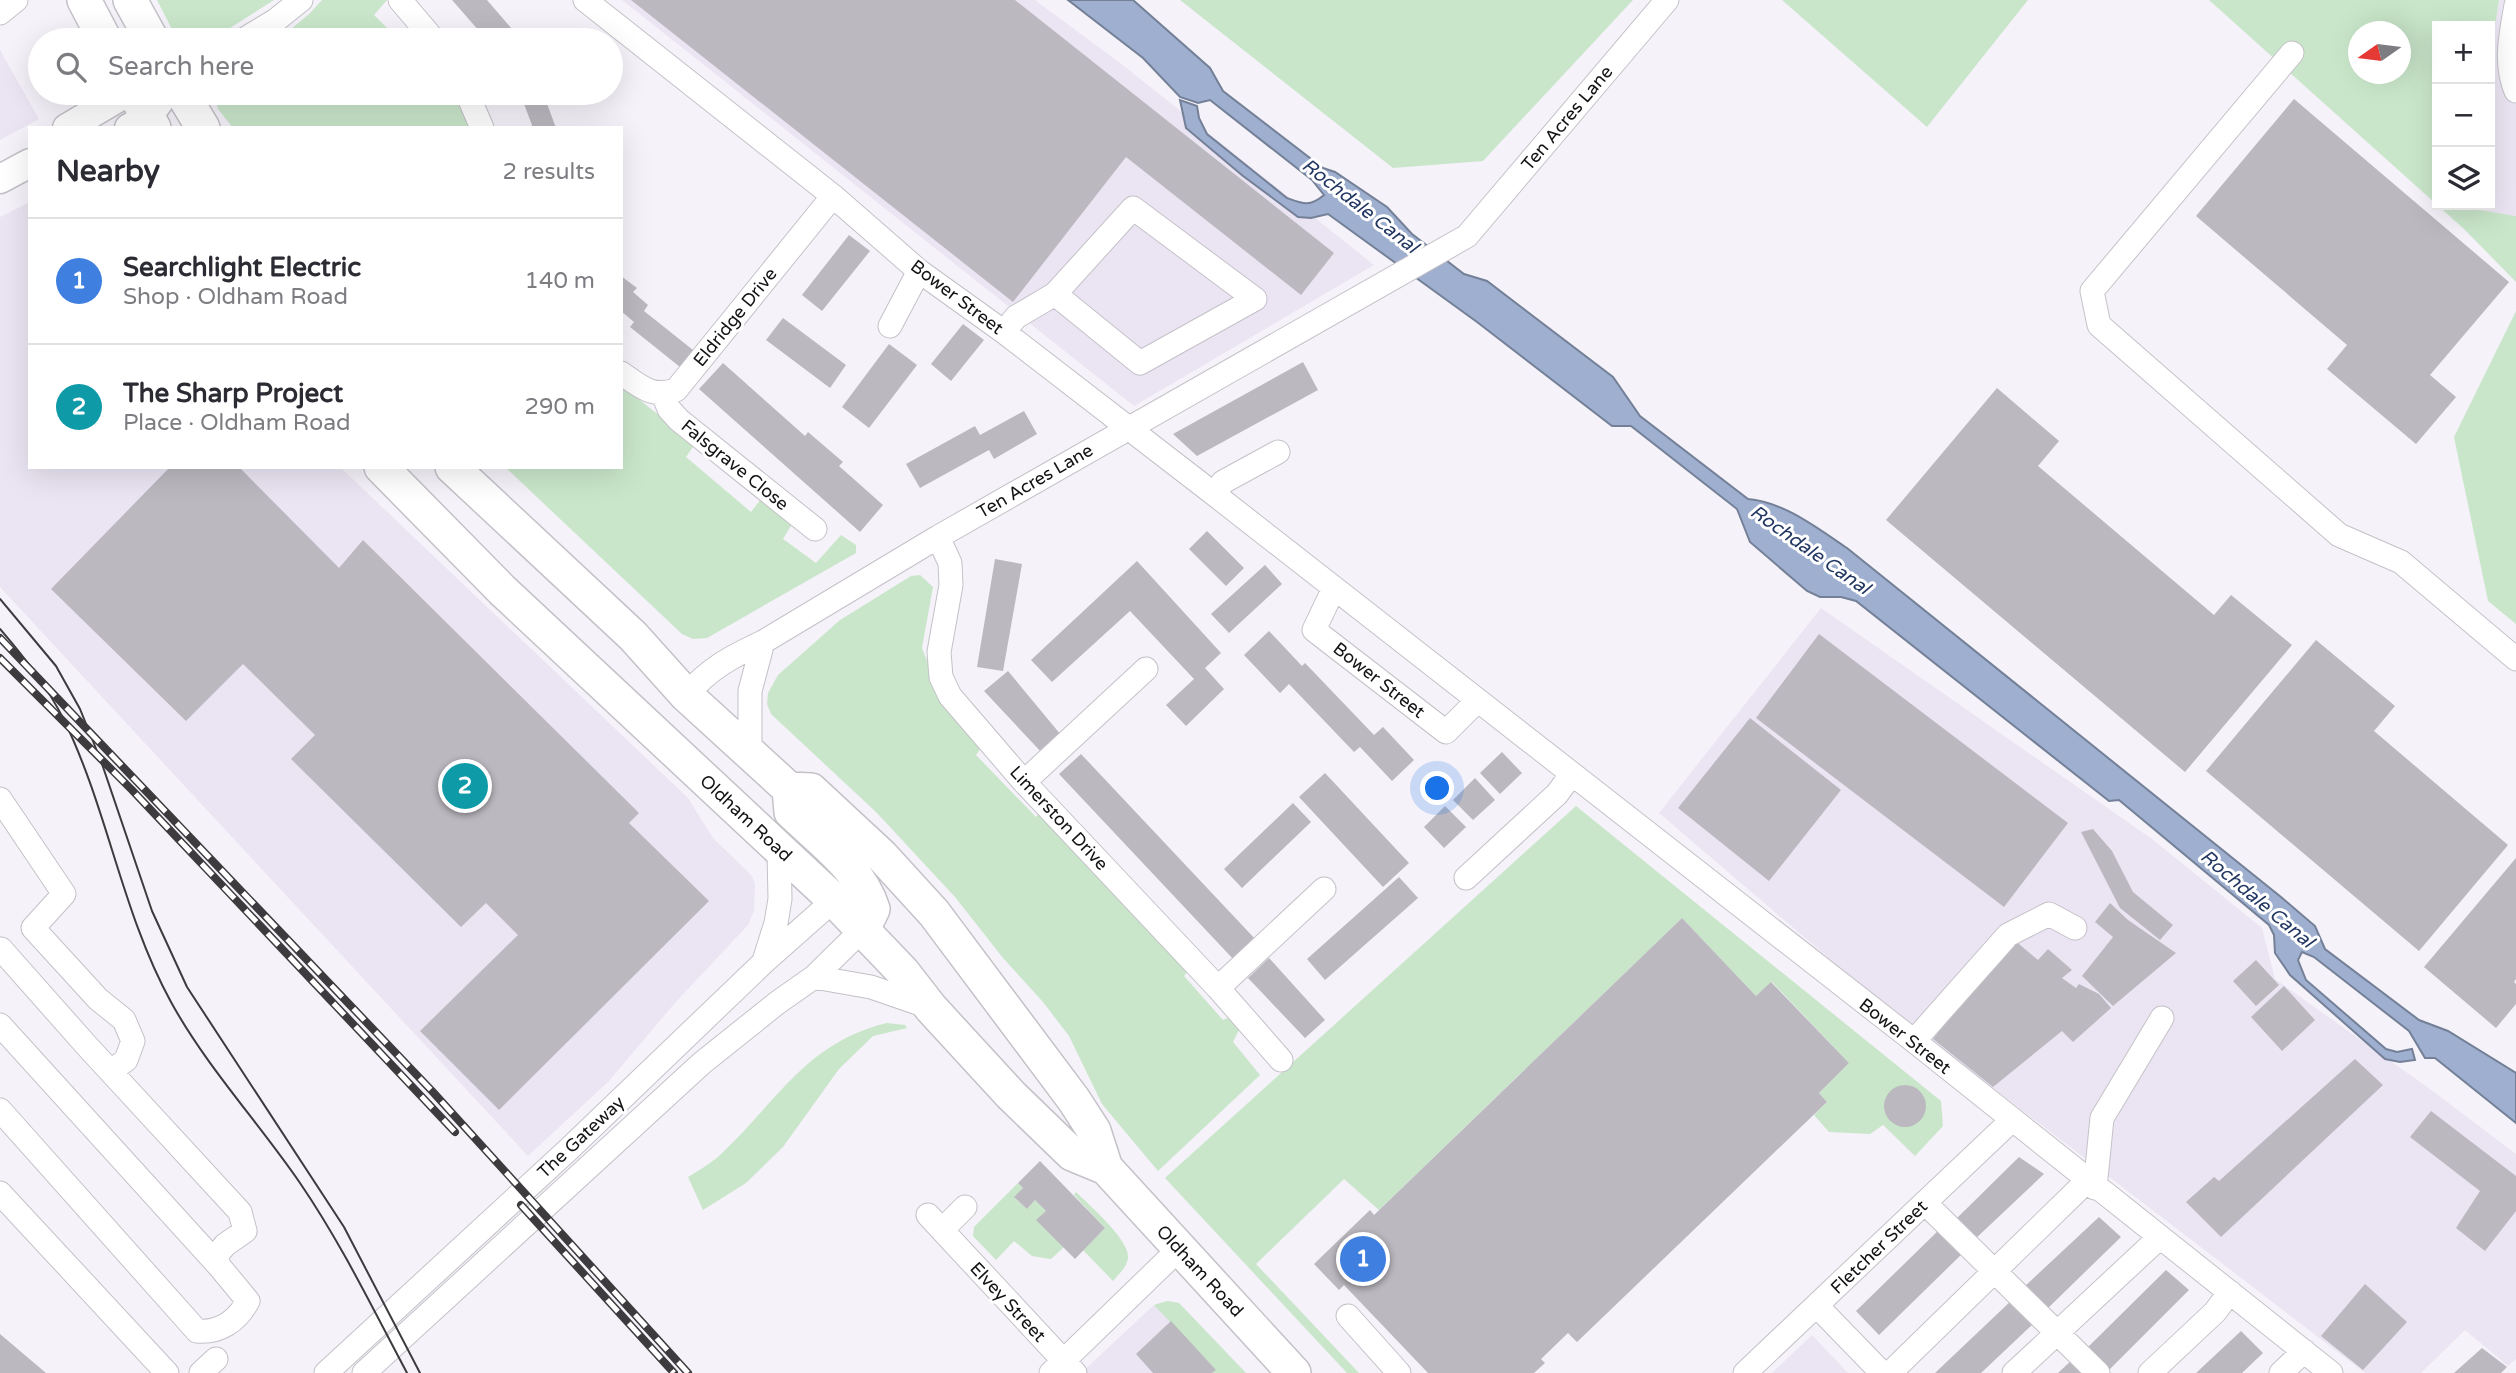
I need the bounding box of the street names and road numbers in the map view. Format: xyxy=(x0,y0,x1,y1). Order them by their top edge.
street label: Ten Acres Lane xyxy=(1517,61,1617,175)
street label: Bower Street xyxy=(906,255,1008,339)
street label: Eldridge Drive xyxy=(688,263,782,371)
street label: Falsgrave Close xyxy=(677,415,793,515)
street label: Ten Acres Lane xyxy=(973,439,1097,523)
street label: Bower Street xyxy=(1329,637,1429,723)
street label: Limerston Drive xyxy=(1005,761,1113,875)
street label: Oldham Road xyxy=(695,770,797,866)
street label: Bower Street xyxy=(1855,993,1955,1079)
street label: The Gateway xyxy=(533,1091,629,1183)
street label: Fletcher Street xyxy=(1826,1195,1932,1299)
street label: Oldham Road xyxy=(1152,1220,1248,1322)
street label: Elvey Street xyxy=(965,1257,1051,1347)

